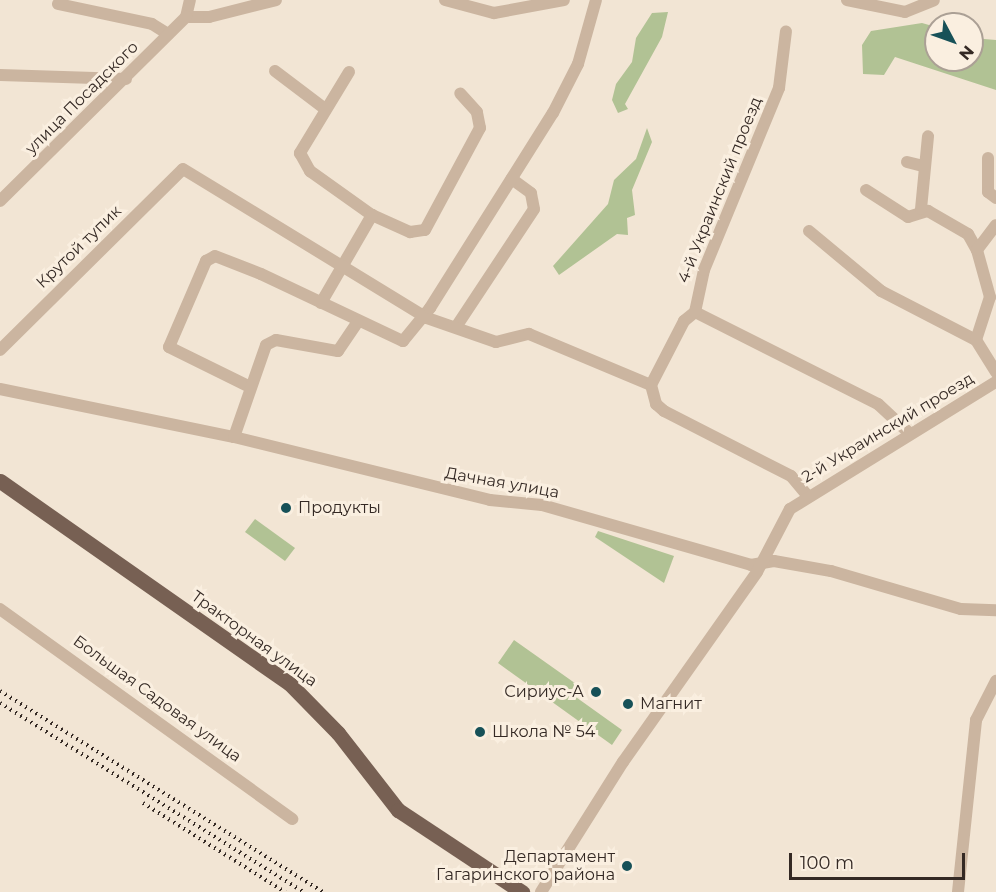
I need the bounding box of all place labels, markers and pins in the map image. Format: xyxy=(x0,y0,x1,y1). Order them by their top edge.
place label: Продукты xyxy=(298,498,381,518)
marker: Продукты xyxy=(279,501,293,515)
place label: Сириус-А xyxy=(504,682,584,702)
marker: Сириус-А xyxy=(589,685,603,699)
place label: Магнит xyxy=(640,694,702,714)
marker: Магнит xyxy=(621,697,635,711)
place label: Школа № 54 xyxy=(492,722,595,742)
marker: Школа № 54 xyxy=(473,725,487,739)
place label: Департамент Гагаринского района xyxy=(436,847,615,885)
marker: Департамент Гагаринского района xyxy=(620,859,634,873)

